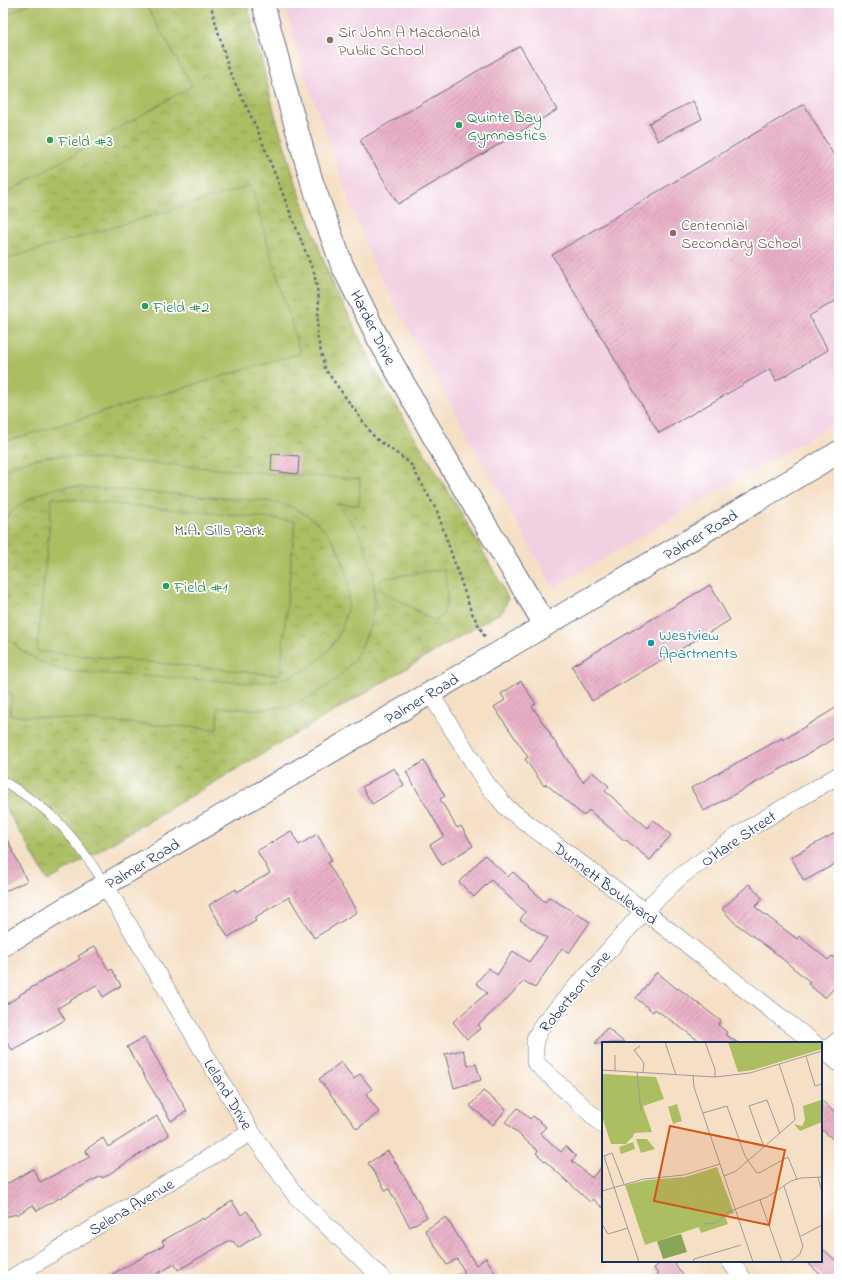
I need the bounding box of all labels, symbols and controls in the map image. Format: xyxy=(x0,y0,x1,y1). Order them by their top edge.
place label: Sir John A Macdonald Public School xyxy=(338,21,480,63)
marker: Sir John A Macdonald Public School xyxy=(325,35,335,45)
place label: Quinte Bay Gymnastics xyxy=(467,106,547,148)
marker: Quinte Bay Gymnastics xyxy=(454,120,464,130)
place label: Field #3 xyxy=(57,130,113,154)
marker: Field #3 xyxy=(45,135,55,145)
place label: Centennial Secondary School xyxy=(681,214,801,256)
marker: Centennial Secondary School xyxy=(668,228,678,238)
street label: Harder Drive xyxy=(343,286,402,370)
place label: Field #2 xyxy=(152,296,209,320)
marker: Field #2 xyxy=(140,301,150,311)
street label: Palmer Road xyxy=(659,504,743,567)
park label: M.A. Sills Park xyxy=(174,519,265,543)
place label: Field #1 xyxy=(173,576,228,600)
marker: Field #1 xyxy=(161,581,171,591)
place label: Westview Apartments xyxy=(659,624,738,666)
marker: Westview Apartments xyxy=(646,638,656,648)
street label: Palmer Road xyxy=(380,668,464,731)
street label: O'Hare Street xyxy=(697,805,782,874)
street label: Palmer Road xyxy=(101,833,185,896)
street label: Dunnett Boulevard xyxy=(547,837,662,932)
street label: Robertson Lane xyxy=(534,945,618,1039)
inset map xyxy=(602,1042,822,1262)
street label: Leland Drive xyxy=(197,1055,258,1136)
street label: Selena Avenue xyxy=(85,1172,180,1243)

